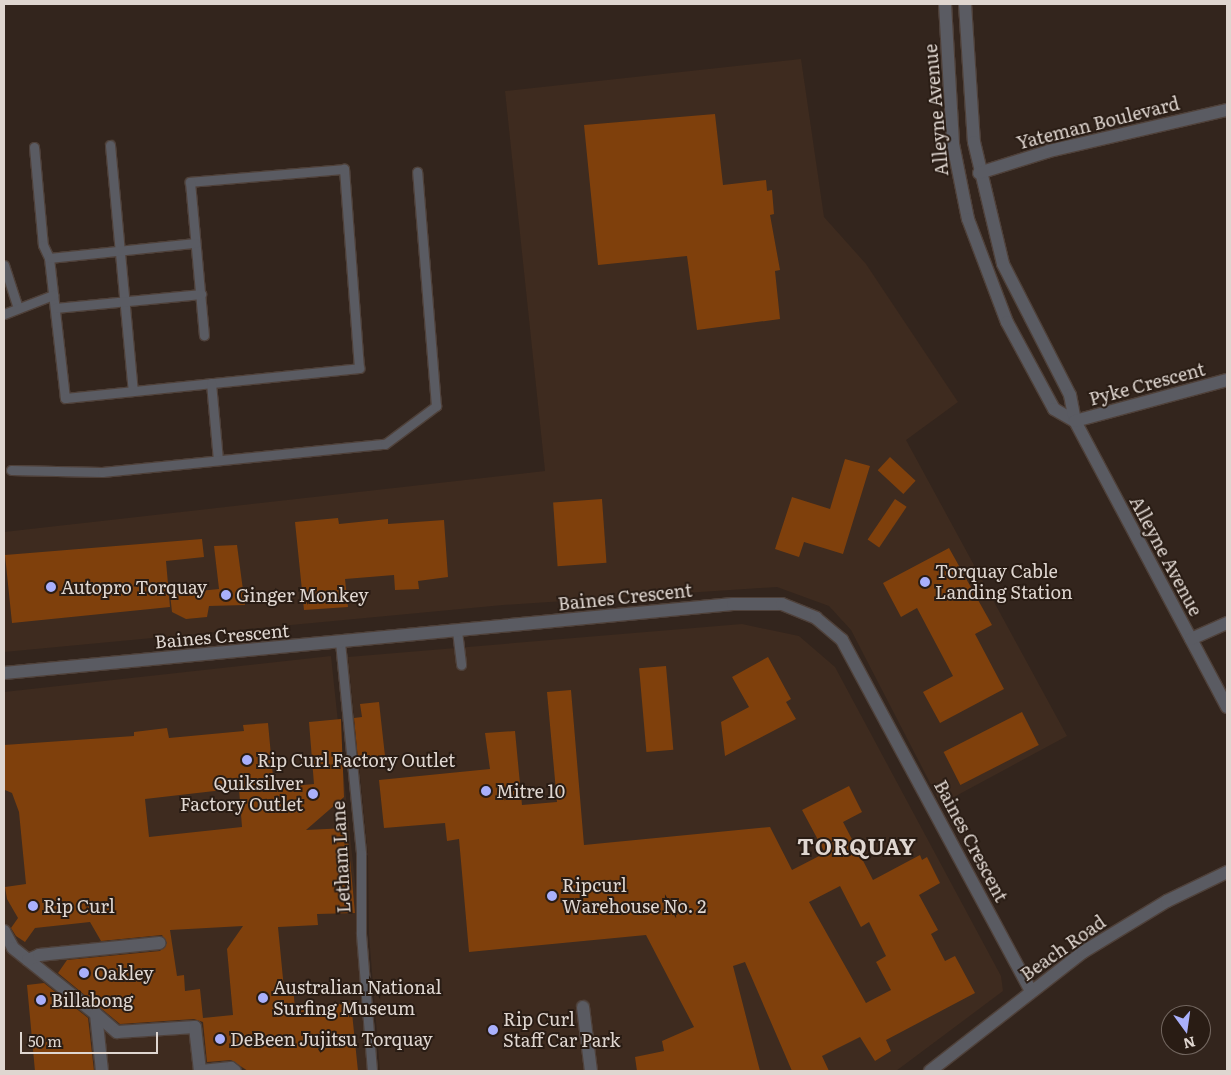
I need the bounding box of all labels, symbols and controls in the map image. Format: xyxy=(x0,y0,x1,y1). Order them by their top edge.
street label: Alleyne Avenue xyxy=(919,43,953,177)
street label: Yateman Boulevard xyxy=(1014,92,1182,154)
street label: Pyke Crescent xyxy=(1087,358,1207,410)
street label: Alleyne Avenue xyxy=(1125,492,1207,620)
place label: Torquay Cable Landing Station xyxy=(935,561,1073,604)
place label: Autopro Torquay xyxy=(61,576,207,598)
marker: Torquay Cable Landing Station xyxy=(919,576,931,588)
street label: Baines Crescent xyxy=(557,579,693,615)
marker: Autopro Torquay xyxy=(45,581,57,593)
place label: Ginger Monkey xyxy=(236,584,369,606)
marker: Ginger Monkey xyxy=(220,589,232,601)
street label: Baines Crescent xyxy=(154,619,290,653)
place label: Rip Curl Factory Outlet xyxy=(257,749,455,771)
marker: Rip Curl Factory Outlet xyxy=(241,754,253,766)
place label: Quiksilver Factory Outlet xyxy=(180,773,303,816)
street label: Baines Crescent xyxy=(930,776,1012,906)
place label: Mitre 10 xyxy=(496,780,565,802)
marker: Mitre 10 xyxy=(480,785,492,797)
marker: Quiksilver Factory Outlet xyxy=(307,788,319,800)
street label: Letham Lane xyxy=(327,800,355,914)
district label: TORQUAY xyxy=(796,833,918,859)
place label: Ripcurl Warehouse No. 2 xyxy=(562,875,706,918)
marker: Ripcurl Warehouse No. 2 xyxy=(546,890,558,902)
place label: Rip Curl xyxy=(43,895,115,917)
marker: Rip Curl xyxy=(27,900,39,912)
street label: Beach Road xyxy=(1016,911,1110,985)
place label: Oakley xyxy=(94,962,154,984)
marker: Oakley xyxy=(78,967,90,979)
place label: Australian National Surfing Museum xyxy=(273,977,442,1020)
place label: Billabong xyxy=(51,989,133,1011)
marker: Australian National Surfing Museum xyxy=(257,992,269,1004)
marker: Billabong xyxy=(35,994,47,1006)
north arrow xyxy=(1161,1005,1211,1055)
place label: Rip Curl Staff Car Park xyxy=(503,1009,620,1052)
scale bar xyxy=(22,1022,160,1054)
marker: Rip Curl Staff Car Park xyxy=(487,1024,499,1036)
place label: DeBeen Jujitsu Torquay xyxy=(230,1028,433,1050)
text: 50 m xyxy=(28,1029,62,1052)
text: N xyxy=(1181,1032,1198,1055)
marker: DeBeen Jujitsu Torquay xyxy=(214,1033,226,1045)

